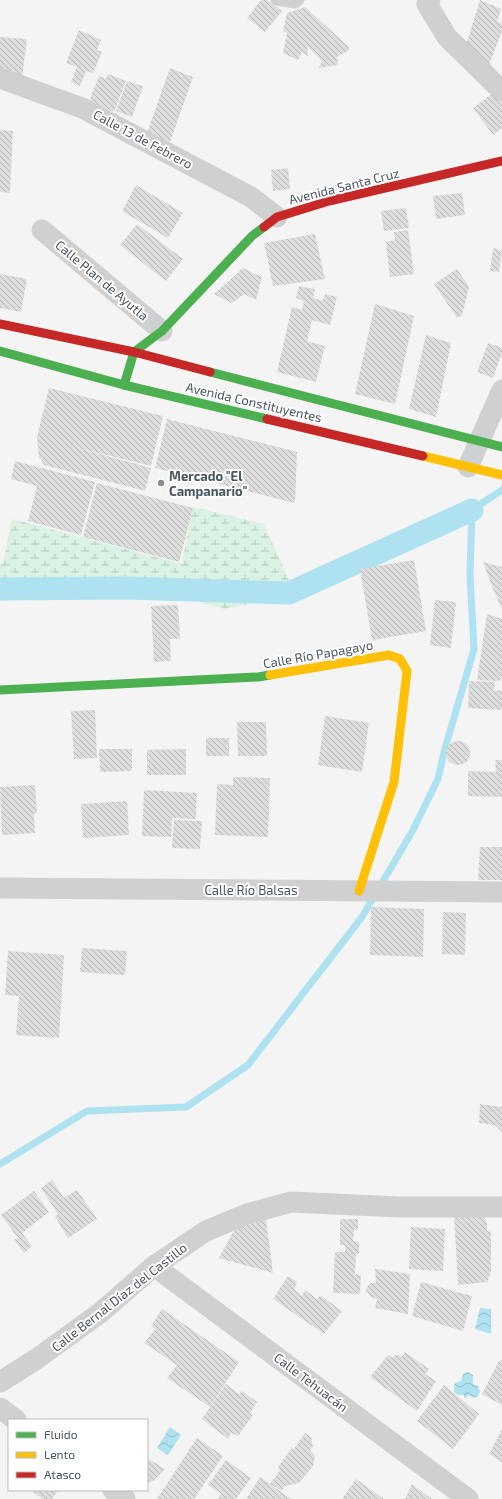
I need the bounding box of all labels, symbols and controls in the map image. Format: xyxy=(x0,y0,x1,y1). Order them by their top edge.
street label: Calle 13 de Febrero xyxy=(90,106,196,172)
street label: Avenida Santa Cruz xyxy=(287,165,401,207)
street label: Calle Plan de Ayutla xyxy=(52,236,152,324)
street label: Avenida Constituyentes xyxy=(184,379,324,425)
place label: Mercado "El Campanario" xyxy=(169,468,248,499)
marker: Mercado "El Campanario" xyxy=(156,478,166,488)
street label: Calle Río Papagayo xyxy=(262,636,374,672)
street label: Calle Río Balsas xyxy=(204,882,298,898)
street label: Calle Bernal Díaz del Castillo xyxy=(48,1239,190,1355)
street label: Calle Tehuacán xyxy=(271,1349,351,1415)
legend xyxy=(8,1419,148,1491)
text: Fluido xyxy=(44,1427,78,1441)
text: Lento xyxy=(44,1447,75,1461)
text: Atasco xyxy=(44,1467,81,1481)

